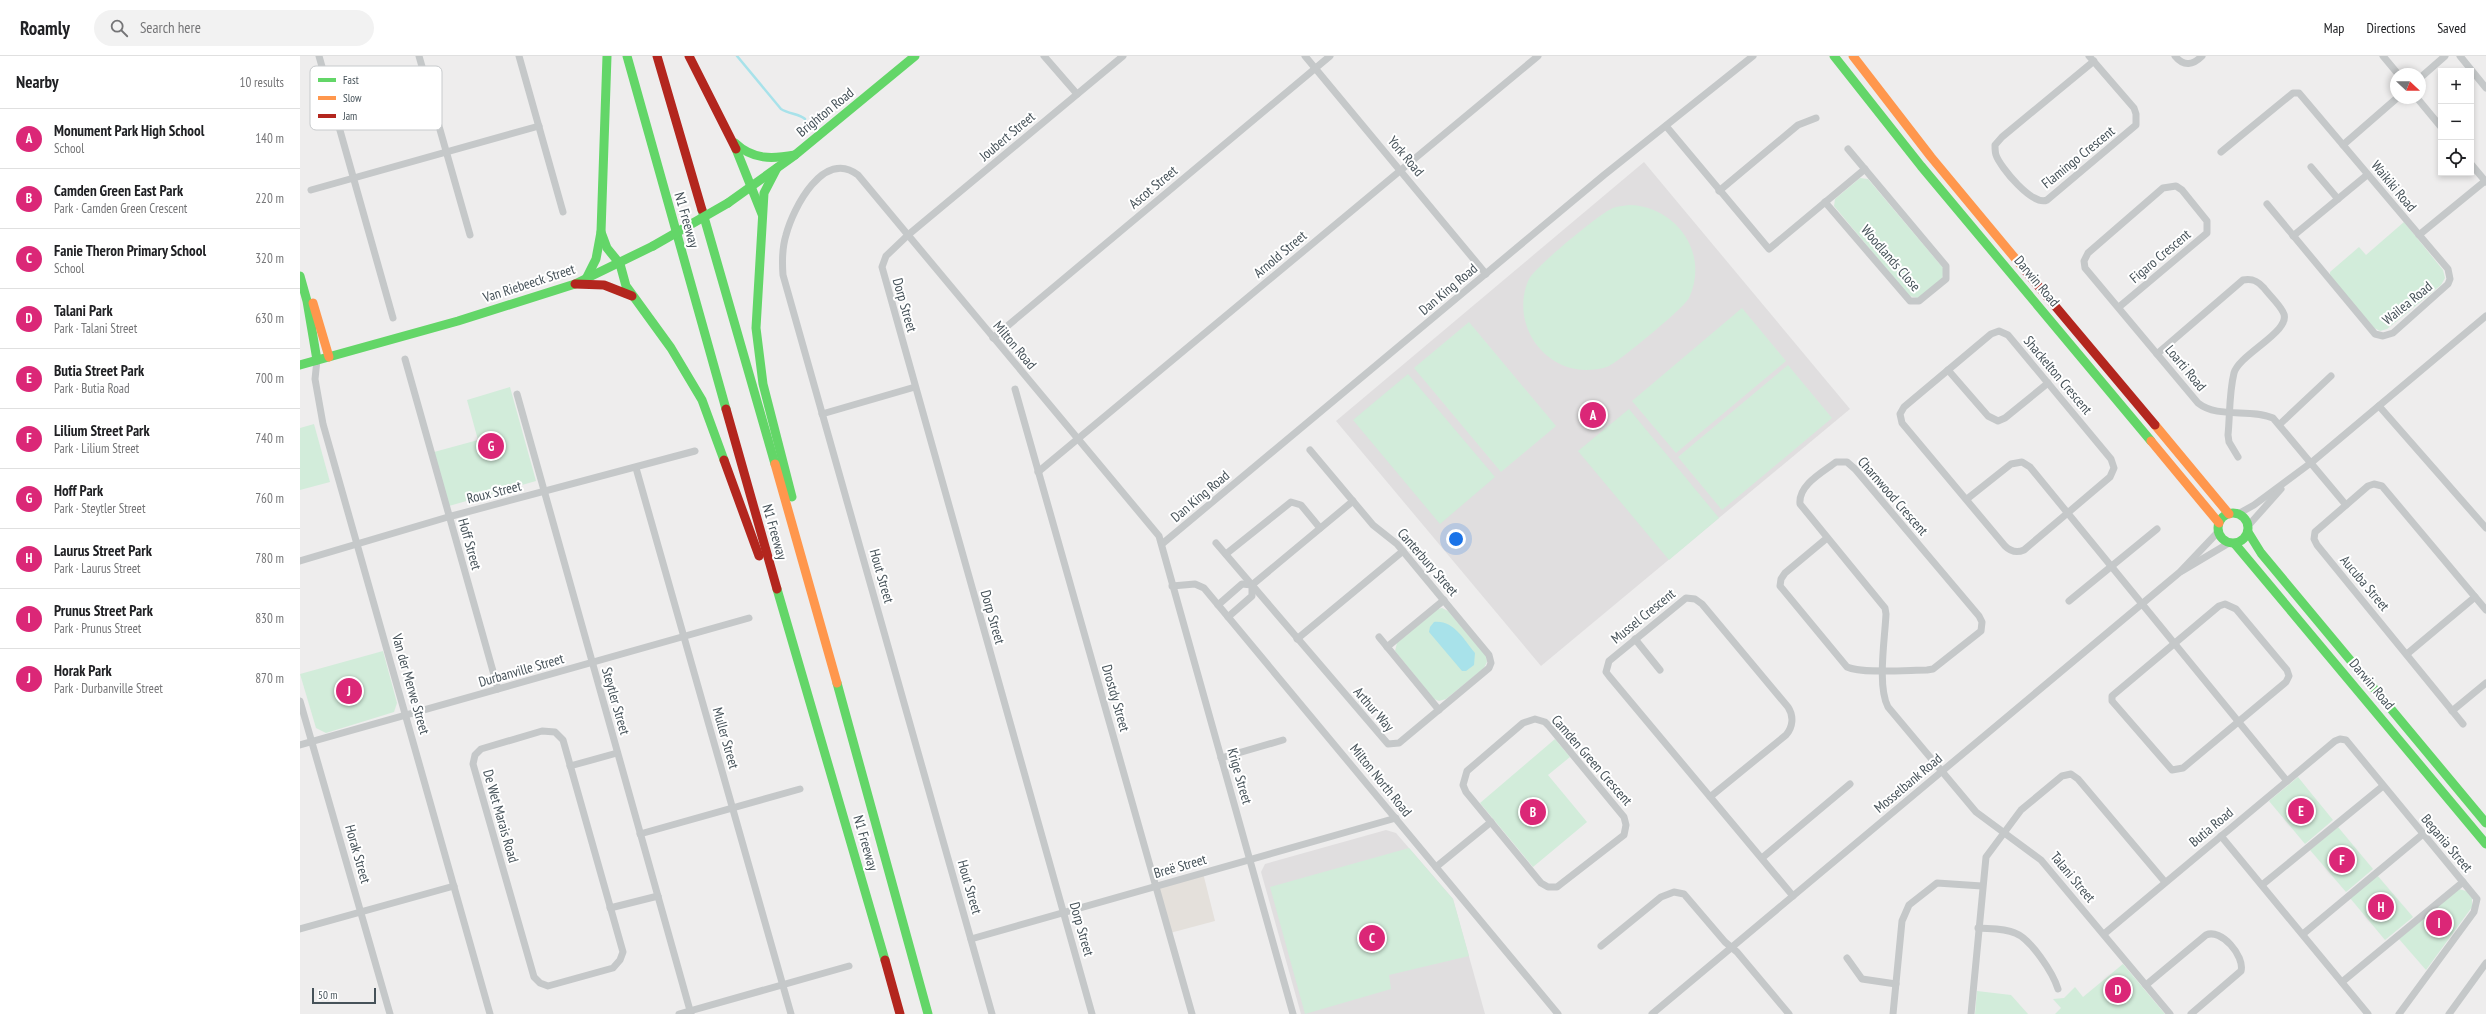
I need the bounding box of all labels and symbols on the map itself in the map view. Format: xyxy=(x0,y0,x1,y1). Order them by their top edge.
legend xyxy=(310,66,442,130)
north arrow xyxy=(2390,68,2426,104)
text: Fast xyxy=(343,73,359,87)
street label: Brighton Road xyxy=(793,83,857,141)
text: Slow xyxy=(343,91,362,105)
street label: Joubert Street xyxy=(975,107,1039,165)
text: Jam xyxy=(342,109,357,123)
street label: Flamingo Crescent xyxy=(2038,122,2118,192)
street label: York Road xyxy=(1384,132,1428,180)
street label: Waikiki Road xyxy=(2367,157,2421,215)
street label: Ascot Street xyxy=(1125,161,1181,213)
street label: N1 Freeway xyxy=(671,190,704,251)
street label: Woodlands Close xyxy=(1857,221,1925,295)
street label: Figaro Crescent xyxy=(2126,225,2194,287)
street label: Arnold Street xyxy=(1250,226,1310,281)
street label: Darwin Road xyxy=(2010,252,2064,310)
street label: Dan King Road xyxy=(1415,259,1481,319)
street label: Van Riebeeck Street xyxy=(480,260,577,307)
street label: Dorp Street xyxy=(889,276,921,334)
street label: Wailea Road xyxy=(2378,277,2436,329)
street label: Milton Road xyxy=(989,317,1041,373)
street label: Shackelton Crescent xyxy=(2020,332,2096,418)
street label: Loarti Road xyxy=(2162,341,2210,395)
pin: A xyxy=(1580,400,1606,430)
pin: G xyxy=(478,431,504,461)
street label: Charnwood Crescent xyxy=(1854,453,1932,539)
street label: Dan King Road xyxy=(1167,466,1233,526)
street label: Roux Street xyxy=(465,476,523,507)
street label: N1 Freeway xyxy=(759,502,792,563)
street label: Hoff Street xyxy=(454,516,486,572)
street label: Canterbury Street xyxy=(1394,524,1462,600)
your location xyxy=(1446,529,1466,549)
street label: Hout Street xyxy=(866,547,898,605)
street label: Aucuba Street xyxy=(2336,551,2394,615)
street label: Mussel Crescent xyxy=(1607,585,1679,647)
street label: Dorp Street xyxy=(977,588,1009,646)
street label: Van der Merwe Street xyxy=(388,631,434,736)
street label: Durbanville Street xyxy=(476,649,566,691)
street label: Darwin Road xyxy=(2345,655,2399,713)
street label: Drostdy Street xyxy=(1098,663,1134,734)
street label: Steytler Street xyxy=(598,665,634,737)
pin: J xyxy=(336,676,362,706)
street label: Arthur Way xyxy=(1350,683,1399,736)
street label: Muller Street xyxy=(709,705,743,771)
street label: Camden Green Crescent xyxy=(1548,711,1636,809)
street label: Milton North Road xyxy=(1346,740,1416,820)
street label: Krige Street xyxy=(1223,746,1257,806)
street label: Mosselbank Road xyxy=(1870,749,1946,817)
street label: De Wet Marais Road xyxy=(479,767,523,865)
pin: E xyxy=(2288,796,2314,826)
pin: B xyxy=(1520,797,1546,827)
street label: Butia Road xyxy=(2185,803,2237,851)
street label: Begania Street xyxy=(2417,810,2477,876)
street label: N1 Freeway xyxy=(850,813,883,874)
street label: Horak Street xyxy=(341,823,375,885)
pin: F xyxy=(2329,845,2355,875)
street label: Talani Street xyxy=(2047,848,2099,906)
street label: Breë Street xyxy=(1152,850,1208,882)
street label: Hout Street xyxy=(954,858,986,916)
pin: H xyxy=(2368,892,2394,922)
street label: Dorp Street xyxy=(1066,900,1098,958)
pin: I xyxy=(2426,908,2452,938)
pin: C xyxy=(1359,923,1385,953)
pin: D xyxy=(2105,975,2131,1005)
scale bar xyxy=(312,986,376,1005)

